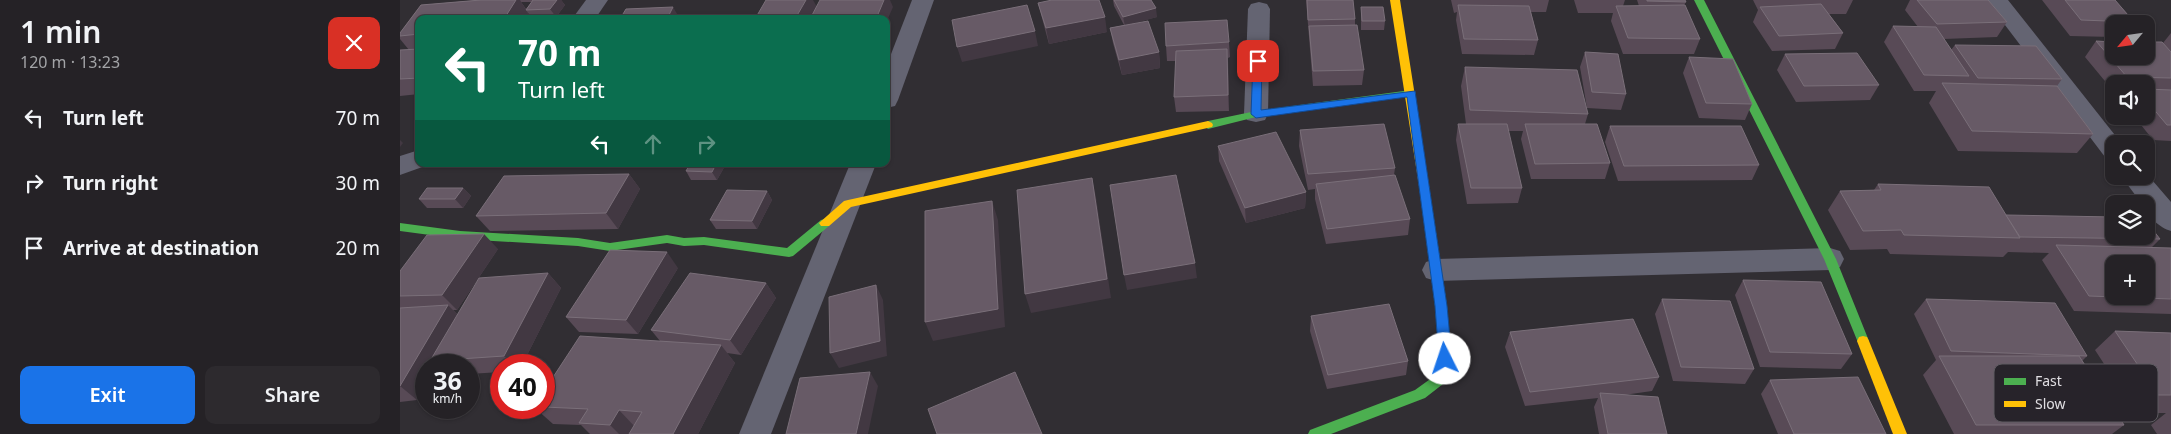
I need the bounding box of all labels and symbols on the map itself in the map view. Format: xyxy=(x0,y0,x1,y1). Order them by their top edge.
north arrow xyxy=(2105,15,2155,65)
pin xyxy=(1237,40,1279,82)
position arrow xyxy=(1418,332,1470,384)
speed limit sign: 40 xyxy=(490,354,555,419)
legend xyxy=(1994,364,2158,422)
text: Fast xyxy=(2035,371,2062,390)
text: Slow xyxy=(2035,394,2066,413)

